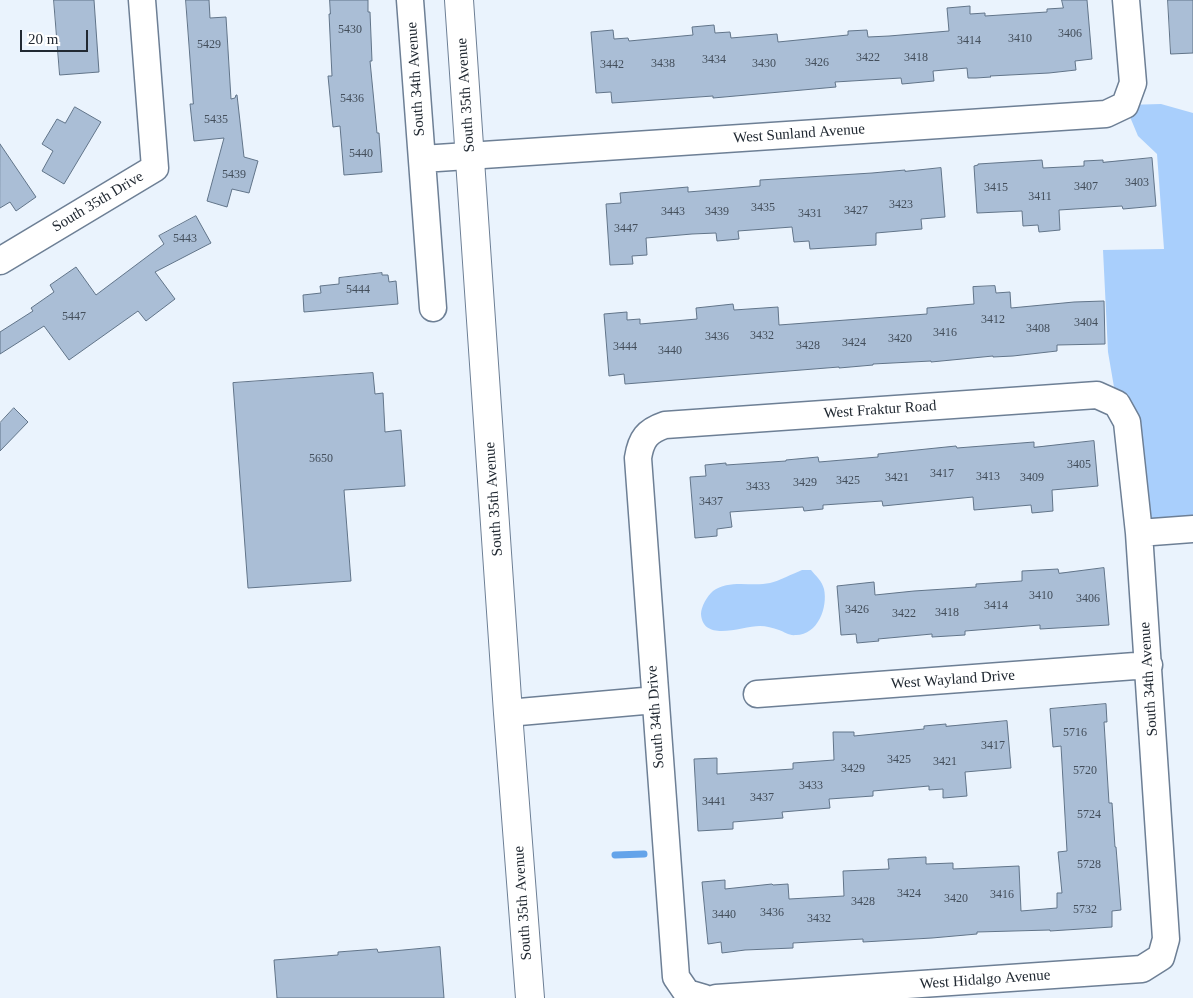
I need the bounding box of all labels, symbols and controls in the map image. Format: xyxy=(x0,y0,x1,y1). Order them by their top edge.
scale bar xyxy=(22,20,90,52)
street label: South 34th Avenue xyxy=(403,21,429,137)
house number: 5430 xyxy=(338,23,362,37)
house number: 3406 xyxy=(1058,27,1082,41)
text: 20 m xyxy=(28,31,58,47)
house number: 3410 xyxy=(1008,32,1032,46)
house number: 3414 xyxy=(957,34,981,48)
street label: South 35th Avenue xyxy=(453,37,479,153)
house number: 5429 xyxy=(197,38,221,52)
house number: 3422 xyxy=(856,51,880,65)
house number: 3418 xyxy=(904,51,928,65)
house number: 3434 xyxy=(702,53,726,67)
house number: 3426 xyxy=(805,56,829,70)
house number: 3438 xyxy=(651,57,675,71)
house number: 3430 xyxy=(752,57,776,71)
house number: 3442 xyxy=(600,58,624,72)
house number: 5436 xyxy=(340,92,364,106)
house number: 5435 xyxy=(204,113,228,127)
street label: West Sunland Avenue xyxy=(733,120,865,148)
house number: 5440 xyxy=(349,147,373,161)
street label: South 35th Drive xyxy=(49,168,147,236)
house number: 5439 xyxy=(222,168,246,182)
house number: 3403 xyxy=(1125,176,1149,190)
house number: 3407 xyxy=(1074,180,1098,194)
house number: 3415 xyxy=(984,181,1008,195)
house number: 3411 xyxy=(1028,190,1052,204)
house number: 3423 xyxy=(889,198,913,212)
house number: 3435 xyxy=(751,201,775,215)
house number: 3427 xyxy=(844,204,868,218)
house number: 3443 xyxy=(661,205,685,219)
house number: 3439 xyxy=(705,205,729,219)
house number: 3431 xyxy=(798,207,822,221)
house number: 3447 xyxy=(614,222,638,236)
house number: 5443 xyxy=(173,232,197,246)
house number: 5444 xyxy=(346,283,370,297)
house number: 5447 xyxy=(62,310,86,324)
house number: 3412 xyxy=(981,313,1005,327)
house number: 3404 xyxy=(1074,316,1098,330)
house number: 3408 xyxy=(1026,322,1050,336)
house number: 3416 xyxy=(933,326,957,340)
house number: 3432 xyxy=(750,329,774,343)
house number: 3436 xyxy=(705,330,729,344)
house number: 3420 xyxy=(888,332,912,346)
house number: 3424 xyxy=(842,336,866,350)
house number: 3428 xyxy=(796,339,820,353)
house number: 3444 xyxy=(613,340,637,354)
house number: 3440 xyxy=(658,344,682,358)
street label: West Fraktur Road xyxy=(823,397,937,423)
street label: South 35th Avenue xyxy=(481,441,507,557)
house number: 5650 xyxy=(309,452,333,466)
house number: 3405 xyxy=(1067,458,1091,472)
house number: 3417 xyxy=(930,467,954,481)
house number: 3413 xyxy=(976,470,1000,484)
house number: 3421 xyxy=(885,471,909,485)
house number: 3409 xyxy=(1020,471,1044,485)
house number: 3425 xyxy=(836,474,860,488)
house number: 3429 xyxy=(793,476,817,490)
house number: 3433 xyxy=(746,480,770,494)
house number: 3437 xyxy=(699,495,723,509)
house number: 3410 xyxy=(1029,589,1053,603)
house number: 3406 xyxy=(1076,592,1100,606)
house number: 3414 xyxy=(984,599,1008,613)
house number: 3426 xyxy=(845,603,869,617)
house number: 3418 xyxy=(935,606,959,620)
house number: 3422 xyxy=(892,607,916,621)
street label: South 34th Avenue xyxy=(1136,621,1162,737)
street label: South 34th Drive xyxy=(643,665,669,769)
street label: West Wayland Drive xyxy=(890,667,1016,693)
house number: 5716 xyxy=(1063,726,1087,740)
house number: 3417 xyxy=(981,739,1005,753)
house number: 3425 xyxy=(887,753,911,767)
house number: 3421 xyxy=(933,755,957,769)
house number: 3429 xyxy=(841,762,865,776)
house number: 5720 xyxy=(1073,764,1097,778)
house number: 3433 xyxy=(799,779,823,793)
house number: 3437 xyxy=(750,791,774,805)
house number: 3441 xyxy=(702,795,726,809)
house number: 5724 xyxy=(1077,808,1101,822)
street label: South 35th Avenue xyxy=(510,845,536,961)
house number: 5728 xyxy=(1077,858,1101,872)
house number: 3424 xyxy=(897,887,921,901)
house number: 3416 xyxy=(990,888,1014,902)
house number: 3420 xyxy=(944,892,968,906)
house number: 3428 xyxy=(851,895,875,909)
house number: 5732 xyxy=(1073,903,1097,917)
house number: 3436 xyxy=(760,906,784,920)
house number: 3440 xyxy=(712,908,736,922)
house number: 3432 xyxy=(807,912,831,926)
street label: West Hidalgo Avenue xyxy=(919,966,1051,994)

